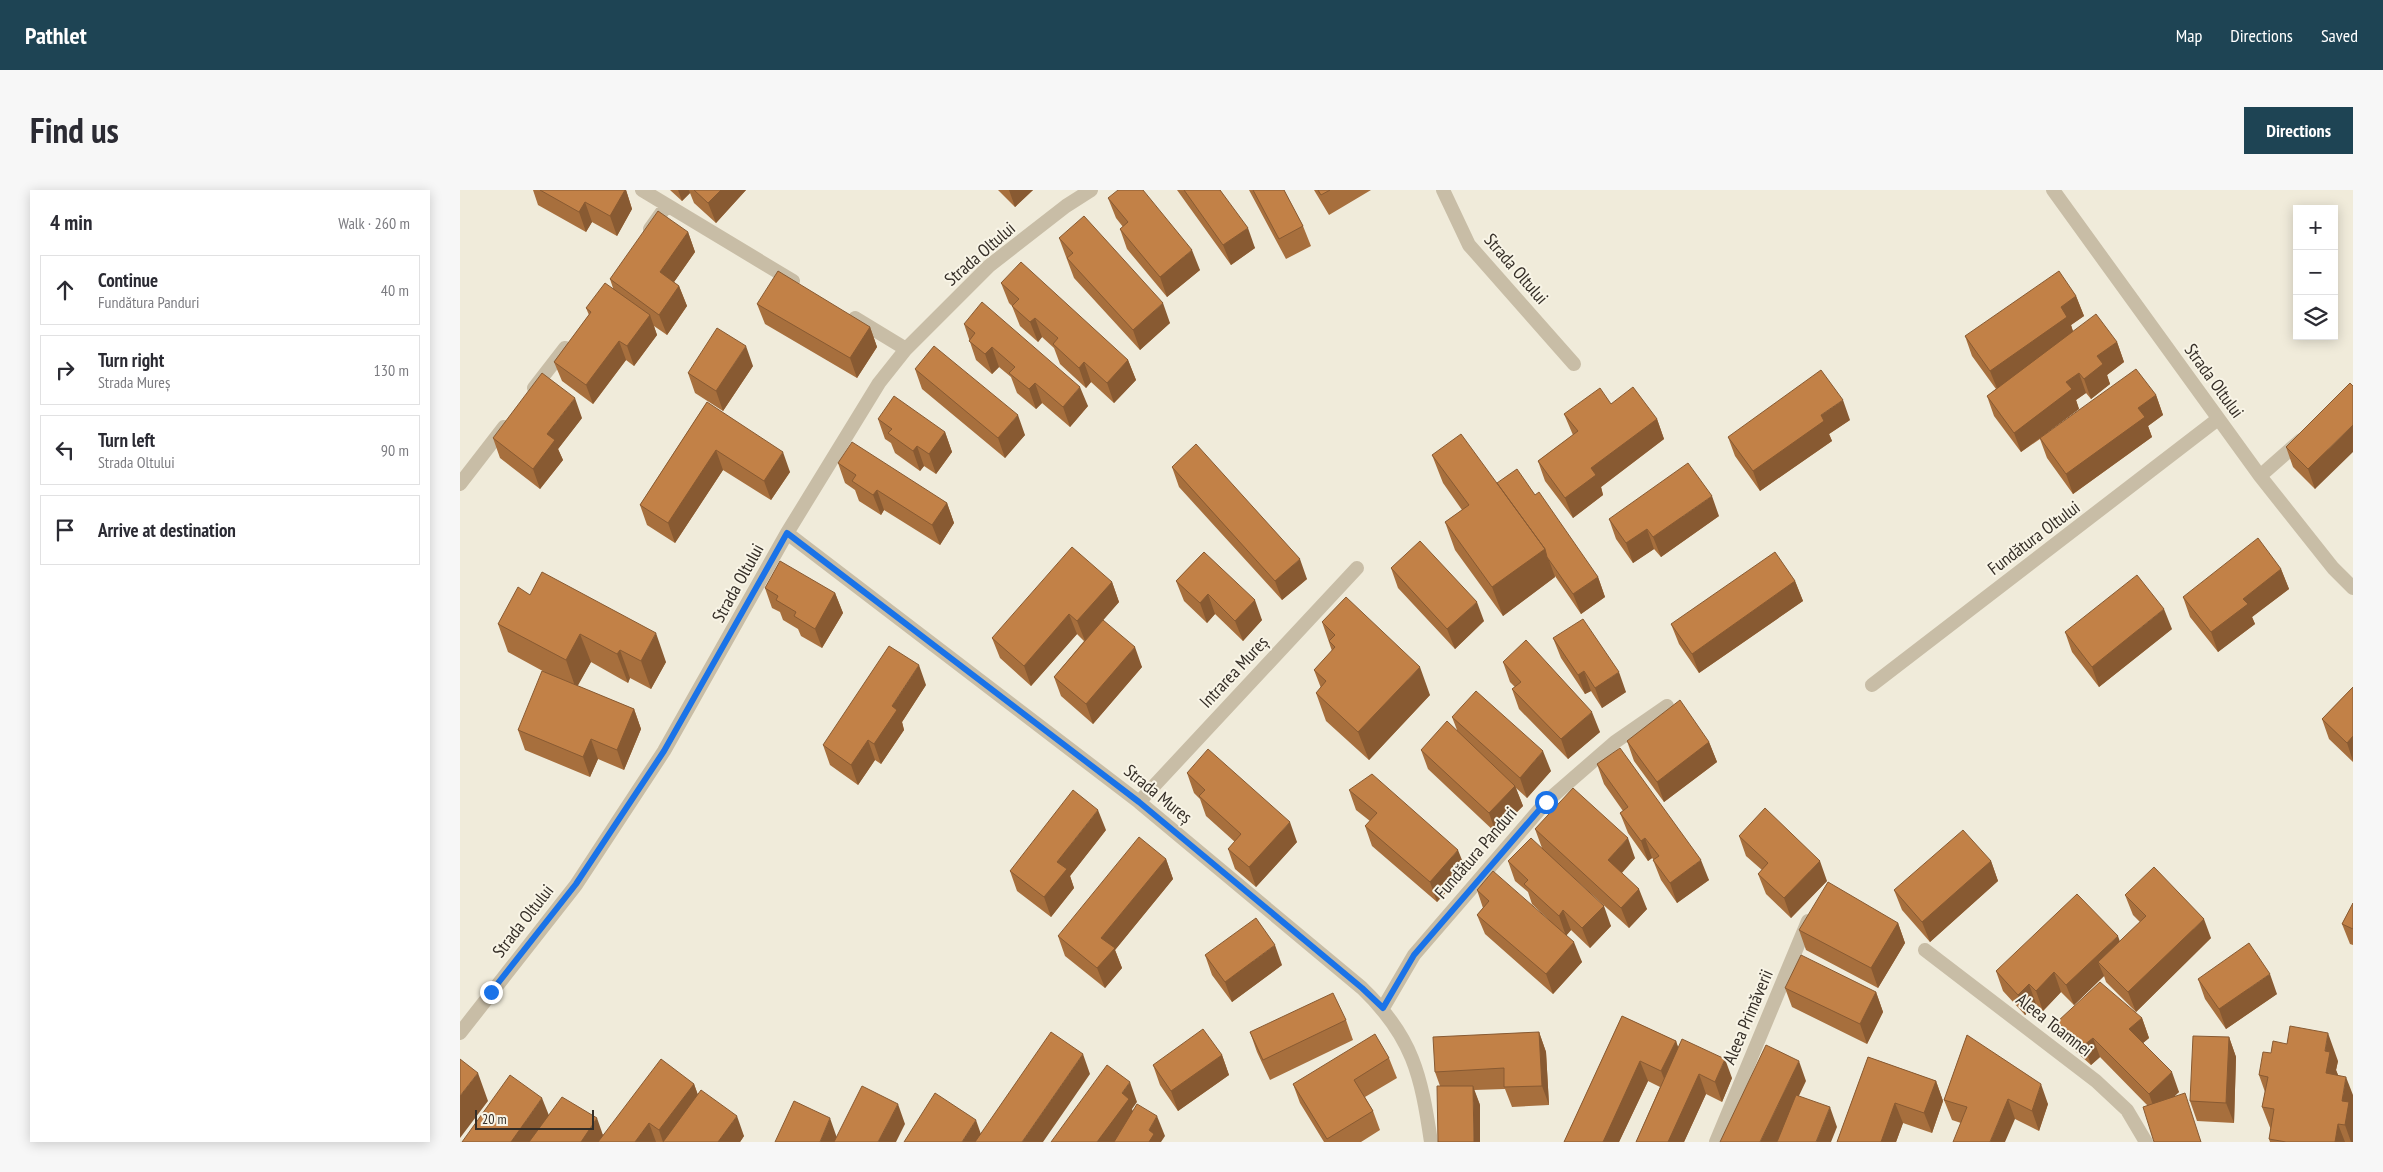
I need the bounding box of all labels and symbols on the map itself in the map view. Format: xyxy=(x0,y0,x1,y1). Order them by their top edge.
street label: Strada Oltului xyxy=(940,217,1020,291)
street label: Strada Oltului xyxy=(1479,229,1553,309)
street label: Strada Oltului xyxy=(2180,339,2249,422)
street label: Fundătura Oltului xyxy=(1983,495,2084,580)
street label: Strada Oltului xyxy=(707,539,769,626)
street label: Intrarea Mureș xyxy=(1194,631,1273,713)
street label: Strada Mureș xyxy=(1119,759,1197,828)
route start xyxy=(1535,791,1558,814)
street label: Fundătura Panduri xyxy=(1430,802,1522,903)
street label: Strada Oltului xyxy=(487,880,558,962)
street label: Aleea Primăverii xyxy=(1717,966,1778,1068)
route end xyxy=(480,981,503,1004)
street label: Aleea Toamnei xyxy=(2012,988,2097,1061)
scale bar xyxy=(475,1107,594,1130)

